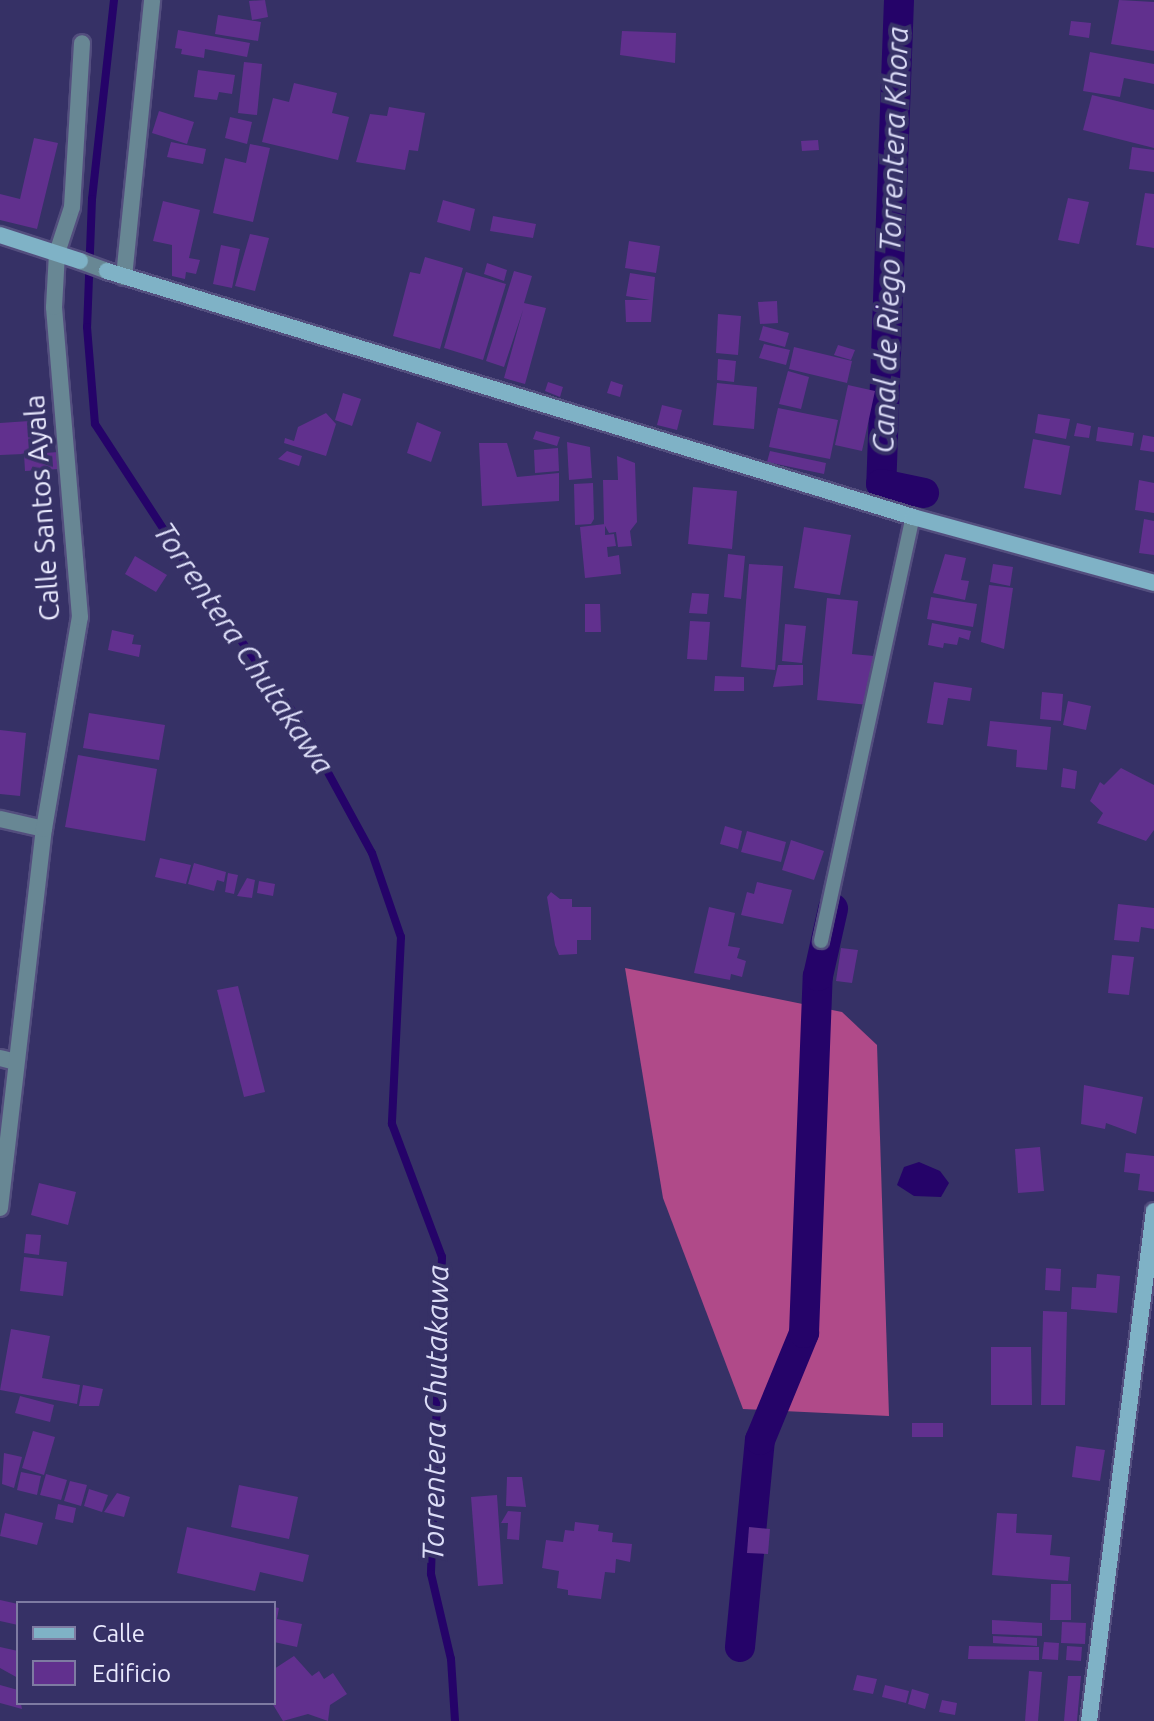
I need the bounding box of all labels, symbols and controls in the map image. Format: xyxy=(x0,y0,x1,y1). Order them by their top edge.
water label: Canal de Riego Torrentera Khora xyxy=(865,26,915,454)
street label: Calle Santos Ayala xyxy=(17,394,67,622)
water label: Torrentera Chutakawa xyxy=(146,515,342,781)
water label: Torrentera Chutakawa xyxy=(414,1264,456,1562)
legend xyxy=(16,1601,276,1705)
text: Calle xyxy=(92,1620,145,1647)
text: Edificio xyxy=(92,1660,171,1687)

